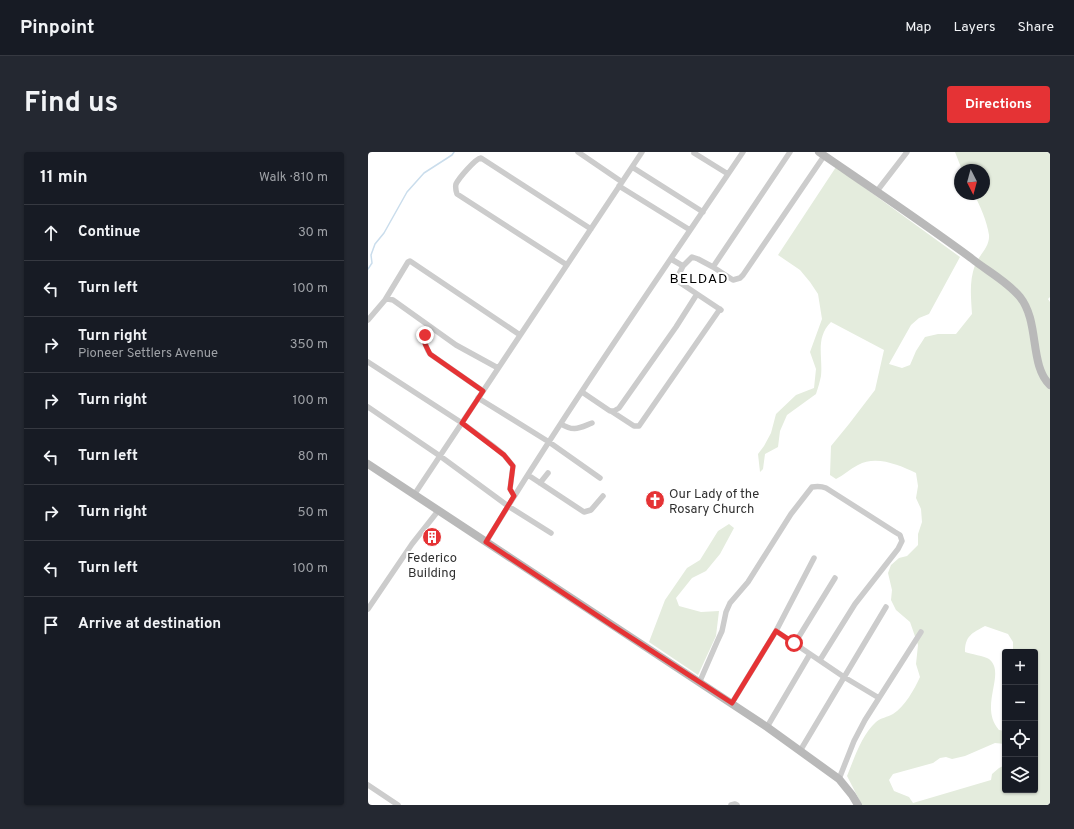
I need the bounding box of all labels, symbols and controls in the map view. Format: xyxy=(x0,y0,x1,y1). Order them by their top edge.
text: Pinpoint xyxy=(20,16,95,40)
text: Map xyxy=(905,19,931,36)
text: Layers xyxy=(953,19,995,36)
text: Share xyxy=(1017,19,1054,36)
text: Find us xyxy=(24,86,118,122)
button: Directions xyxy=(947,86,1050,123)
north arrow xyxy=(954,164,990,200)
text: 11 min xyxy=(40,167,88,189)
text: Walk · 810 m xyxy=(259,170,328,186)
icon: ahead xyxy=(40,222,62,244)
text: Continue xyxy=(78,223,140,242)
text: 30 m xyxy=(298,225,328,241)
district label: BELDAD xyxy=(670,271,728,288)
icon: left xyxy=(40,278,62,300)
text: Turn left xyxy=(78,279,138,298)
text: 100 m xyxy=(292,281,328,297)
route end xyxy=(416,326,434,344)
text: Turn right xyxy=(78,327,147,346)
icon: right xyxy=(40,334,62,356)
text: 350 m xyxy=(290,337,328,353)
text: Pioneer Settlers Avenue xyxy=(78,346,218,362)
icon: right xyxy=(40,390,62,412)
text: Turn right xyxy=(78,391,147,410)
text: 100 m xyxy=(292,393,328,409)
icon: left xyxy=(40,446,62,468)
text: Turn left xyxy=(78,447,138,466)
text: 80 m xyxy=(298,449,328,465)
place label: Our Lady of the Rosary Church xyxy=(669,487,759,518)
church icon: Our Lady of the Rosary Church xyxy=(644,489,666,511)
icon: right xyxy=(40,502,62,524)
text: Turn right xyxy=(78,503,147,522)
text: 50 m xyxy=(298,505,328,521)
building icon: Federico Building xyxy=(421,526,443,548)
place label: Federico Building xyxy=(407,551,457,582)
icon: left xyxy=(40,558,62,580)
text: Turn left xyxy=(78,559,138,578)
text: 100 m xyxy=(292,561,328,577)
icon: arrive xyxy=(40,614,62,636)
text: Arrive at destination xyxy=(78,615,221,634)
route start xyxy=(785,634,803,652)
map controls xyxy=(1002,649,1038,793)
button: + xyxy=(1002,649,1038,685)
button: − xyxy=(1002,685,1038,721)
button: locate xyxy=(1002,721,1038,757)
button: layers xyxy=(1002,757,1038,793)

